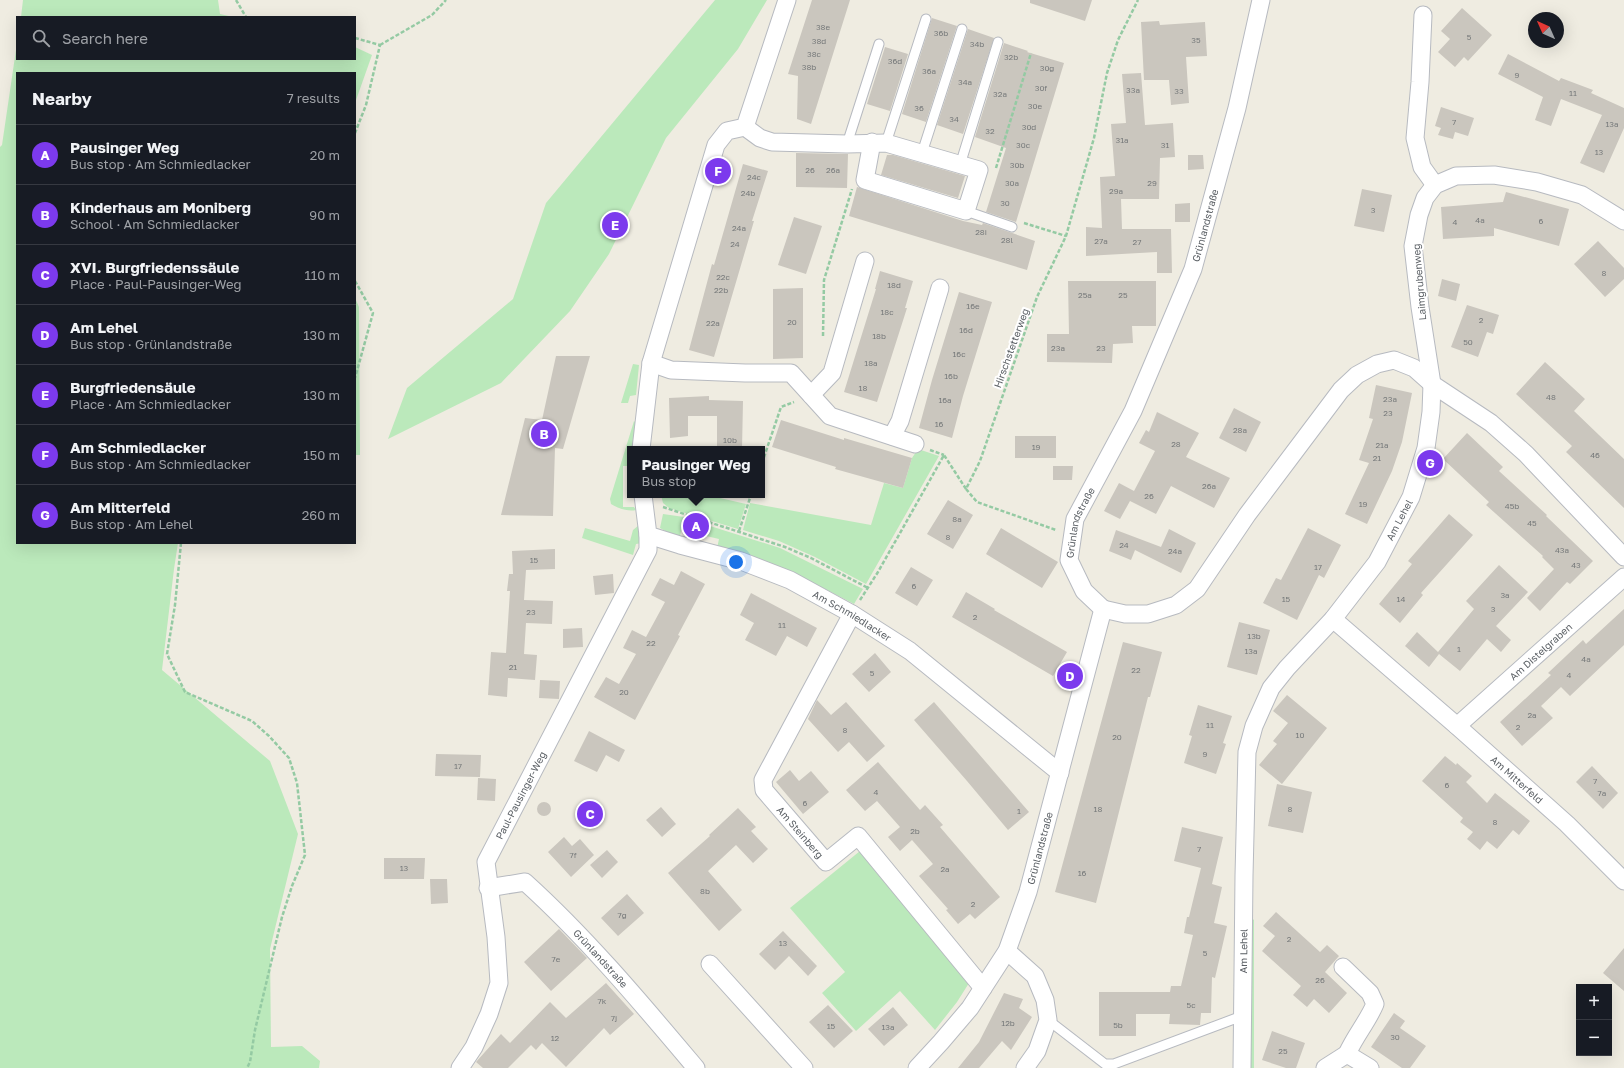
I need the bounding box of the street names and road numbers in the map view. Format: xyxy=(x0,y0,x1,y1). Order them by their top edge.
street label: Grünlandstraße xyxy=(1189,188,1221,263)
street label: Laimgrubenweg xyxy=(1410,243,1428,321)
street label: Hirschstetterweg xyxy=(991,307,1031,389)
street label: Grünlandstraße xyxy=(1063,485,1097,559)
street label: Am Lehel xyxy=(1383,497,1415,542)
street label: Am Schmiedlacker xyxy=(811,588,894,644)
street label: Am Distelgraben xyxy=(1507,620,1574,682)
street label: Paul-Pausinger-Weg xyxy=(493,749,548,841)
street label: Am Mitterfeld xyxy=(1488,753,1545,806)
street label: Am Steinberg xyxy=(775,804,826,861)
street label: Grünlandstraße xyxy=(1024,810,1055,886)
street label: Grünlandstraße xyxy=(571,927,630,990)
street label: Am Lehel xyxy=(1237,929,1249,973)

